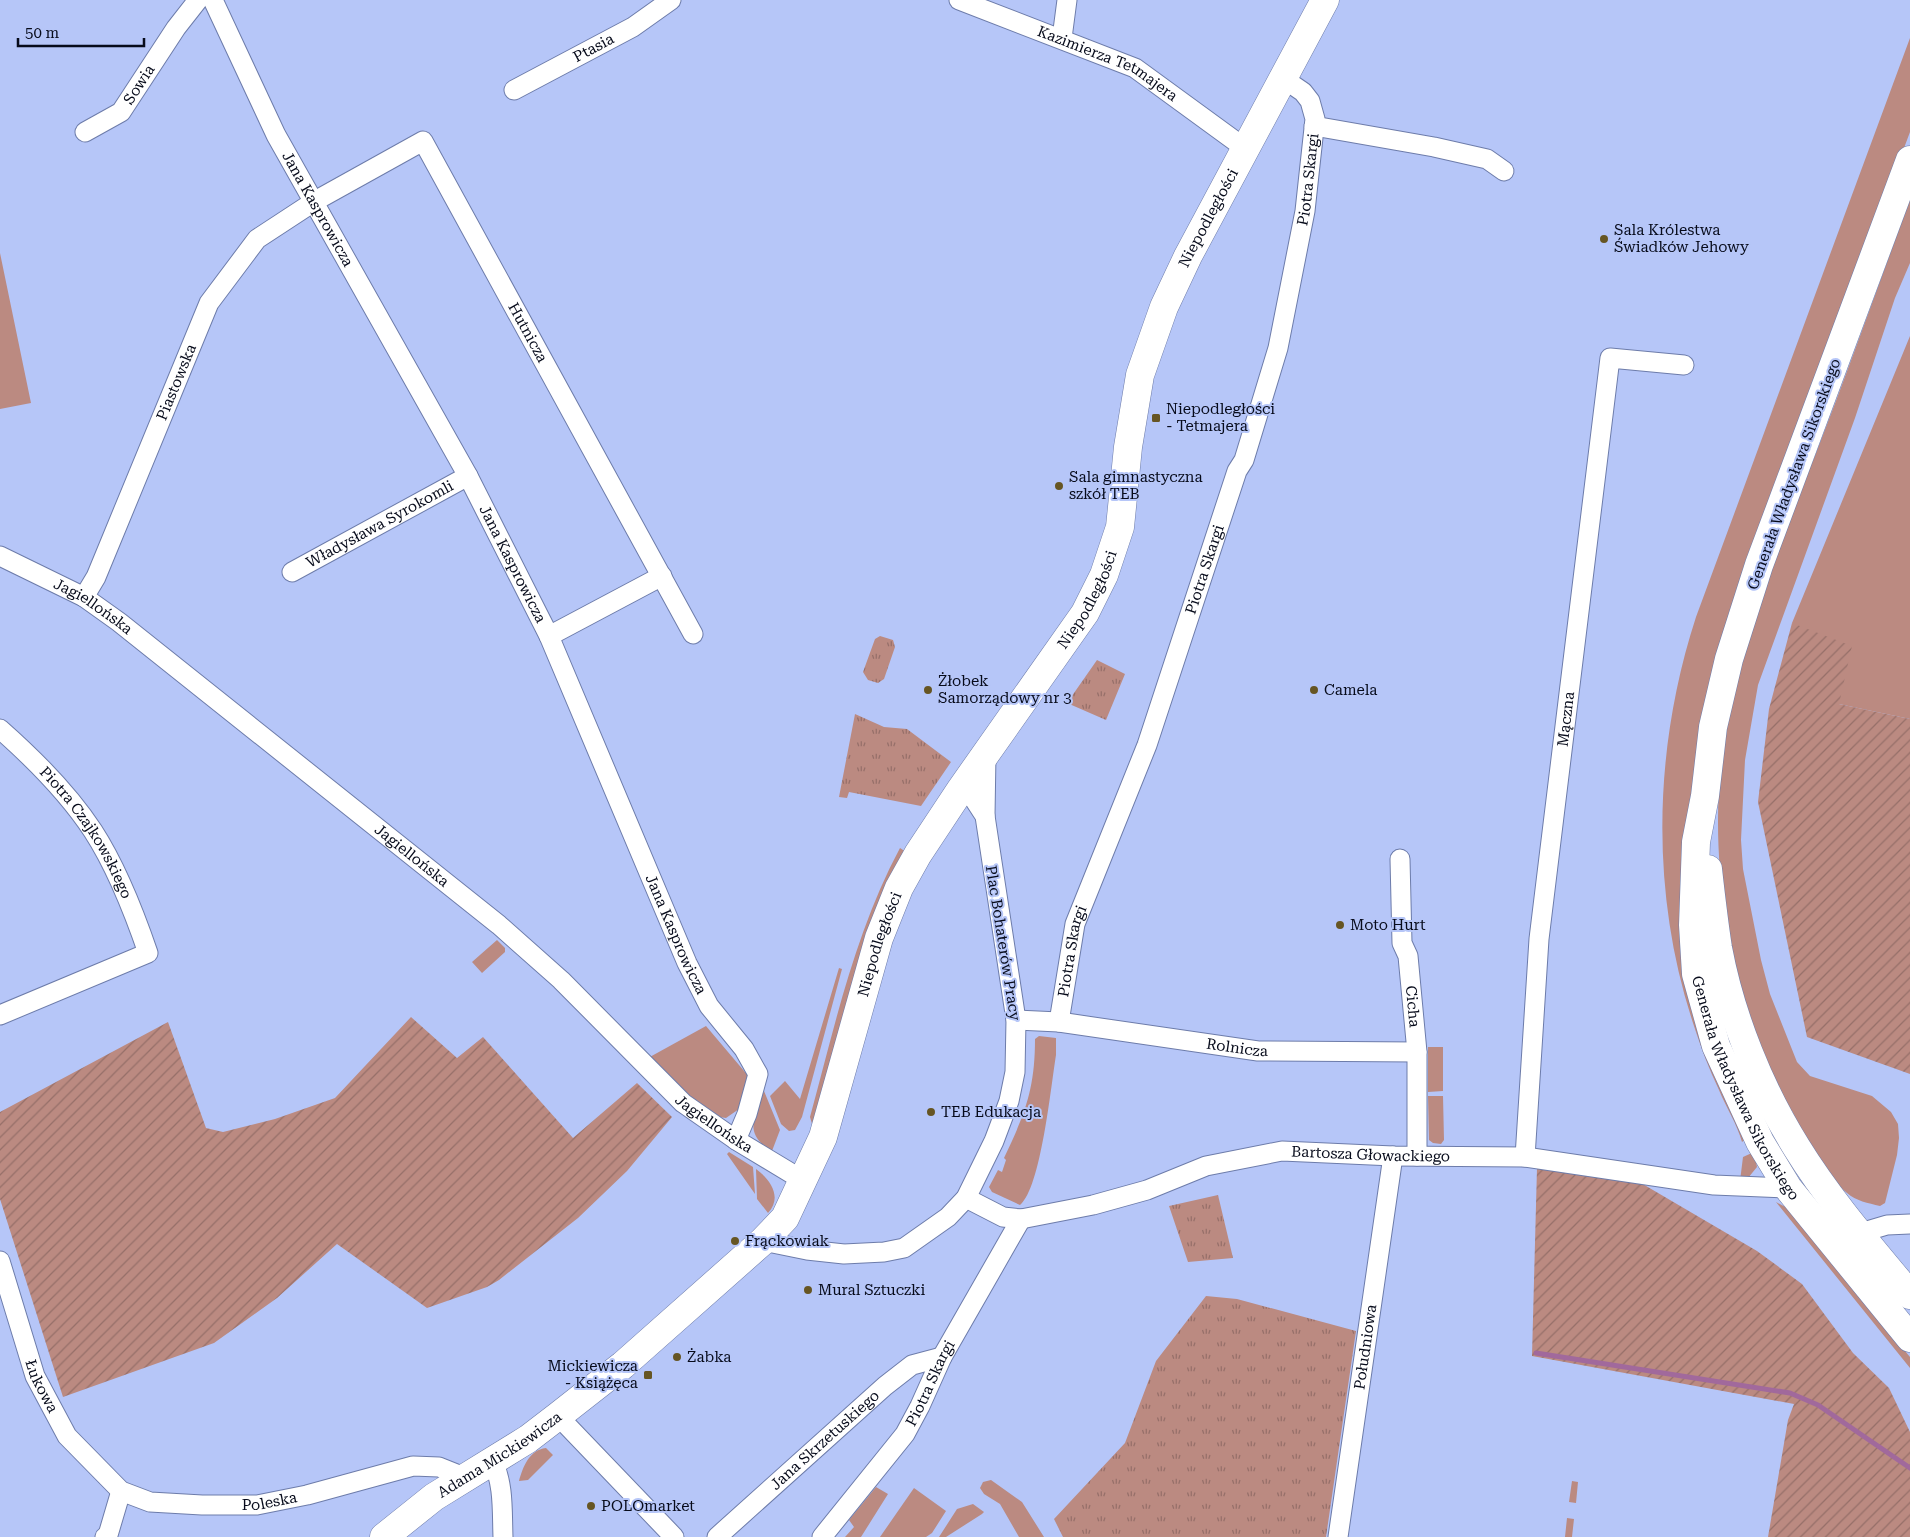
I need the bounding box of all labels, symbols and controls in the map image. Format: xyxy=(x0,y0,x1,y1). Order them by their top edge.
scale bar xyxy=(18,15,144,47)
street label: Kazimierza Tetmajera xyxy=(1035,22,1181,105)
text: 50 m xyxy=(25,24,60,42)
street label: Ptasia xyxy=(570,30,617,66)
street label: Sowia xyxy=(119,61,159,108)
street label: Piotra Skargi xyxy=(1293,132,1322,227)
street label: Jana Kasprowicza xyxy=(278,148,357,270)
street label: Niepodległości xyxy=(1175,165,1242,270)
place label: Sala Królestwa Świadków Jehowy xyxy=(1614,221,1749,256)
marker: Sala Królestwa Świadków Jehowy xyxy=(1598,233,1610,245)
street label: Hutnicza xyxy=(504,300,552,366)
street label: Piastowska xyxy=(153,341,200,423)
street label: Generała Władysława Sikorskiego xyxy=(1744,356,1844,592)
place label: Niepodległości - Tetmajera xyxy=(1166,400,1275,435)
marker: Niepodległości - Tetmajera xyxy=(1150,412,1162,424)
place label: Sala gimnastyczna szkół TEB xyxy=(1069,468,1203,503)
street label: Władysława Syrokomli xyxy=(303,477,457,571)
marker: Sala gimnastyczna szkół TEB xyxy=(1053,480,1065,492)
street label: Jana Kasprowicza xyxy=(475,502,550,626)
street label: Piotra Skargi xyxy=(1182,522,1228,617)
street label: Niepodległości xyxy=(1054,548,1121,652)
street label: Jagiellońska xyxy=(51,575,136,638)
place label: Żłobek Samorządowy nr 3 xyxy=(938,672,1072,707)
place label: Camela xyxy=(1324,681,1377,699)
marker: Żłobek Samorządowy nr 3 xyxy=(922,684,934,696)
marker: Camela xyxy=(1308,684,1320,696)
street label: Mączna xyxy=(1554,690,1578,748)
street label: Piotra Czajkowskiego xyxy=(36,763,136,901)
street label: Jagiellońska xyxy=(371,820,453,891)
street label: Plac Bohaterów Pracy xyxy=(982,864,1024,1022)
street label: Jana Kasprowicza xyxy=(642,872,711,997)
street label: Niepodległości xyxy=(854,889,906,999)
street label: Piotra Skargi xyxy=(1054,903,1091,998)
place label: Moto Hurt xyxy=(1350,916,1426,934)
marker: Moto Hurt xyxy=(1334,919,1346,931)
street label: Generała Władysława Sikorskiego xyxy=(1688,974,1803,1204)
street label: Cicha xyxy=(1402,985,1424,1028)
street label: Rolnicza xyxy=(1205,1035,1268,1060)
street label: Jagiellońska xyxy=(671,1091,756,1157)
place label: TEB Edukacja xyxy=(941,1103,1041,1121)
marker: TEB Edukacja xyxy=(925,1106,937,1118)
street label: Bartosza Głowackiego xyxy=(1291,1142,1450,1165)
place label: Frąckowiak xyxy=(745,1232,830,1250)
marker: Frąckowiak xyxy=(729,1235,741,1247)
place label: Mural Sztuczki xyxy=(818,1281,926,1299)
marker: Mural Sztuczki xyxy=(802,1284,814,1296)
street label: Południowa xyxy=(1350,1303,1380,1391)
street label: Piotra Skargi xyxy=(902,1337,959,1429)
place label: Żabka xyxy=(687,1348,731,1366)
marker: Żabka xyxy=(671,1351,683,1363)
street label: Łukowa xyxy=(22,1357,62,1416)
place label: Mickiewicza - Książęca xyxy=(547,1357,638,1392)
marker: Mickiewicza - Książęca xyxy=(642,1369,654,1381)
street label: Jana Skrzetuskiego xyxy=(767,1387,883,1494)
street label: Adama Mickiewicza xyxy=(434,1408,565,1502)
street label: Poleska xyxy=(242,1488,298,1514)
place label: POLOmarket xyxy=(601,1497,695,1515)
marker: POLOmarket xyxy=(585,1500,597,1512)

